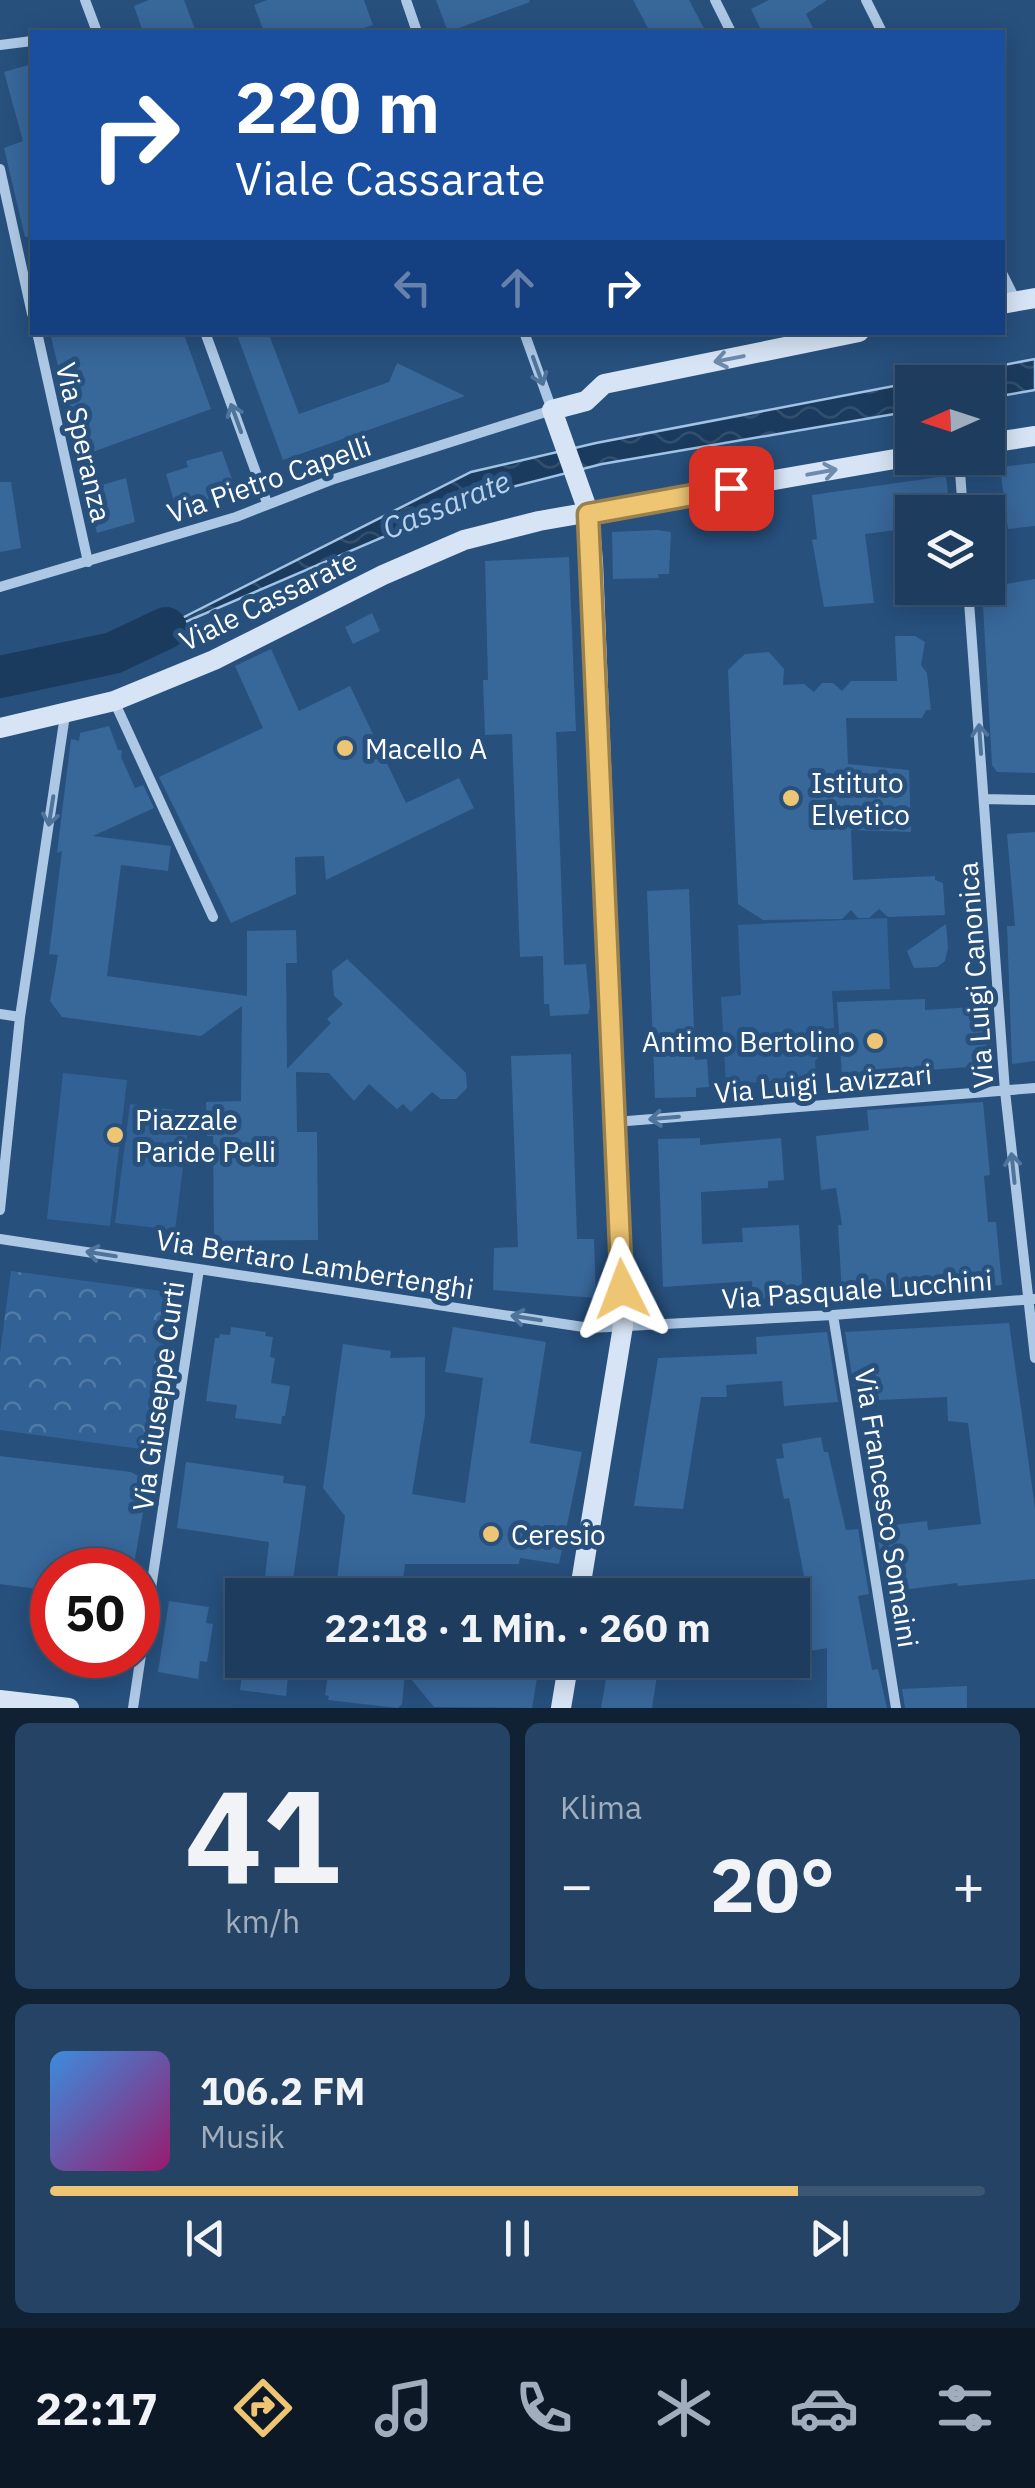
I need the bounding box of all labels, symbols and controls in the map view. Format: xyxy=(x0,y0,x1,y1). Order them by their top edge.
text: 220 m xyxy=(235,61,440,152)
icon: right xyxy=(70,70,200,200)
text: Viale Cassarate xyxy=(235,149,546,207)
icon: left xyxy=(385,260,440,315)
icon: ahead xyxy=(490,260,545,315)
icon: right xyxy=(595,260,650,315)
one-way arrow xyxy=(714,350,746,369)
one-way arrow xyxy=(530,355,548,386)
street label: Via Speranza xyxy=(48,359,120,525)
north arrow xyxy=(895,365,1005,475)
map controls xyxy=(895,365,1005,605)
one-way arrow xyxy=(226,403,244,434)
street label: Via Pietro Capelli xyxy=(162,427,376,531)
pin xyxy=(689,446,774,531)
water label: Cassarate xyxy=(377,461,515,547)
icon: arrive xyxy=(704,461,759,516)
one-way arrow xyxy=(806,462,838,481)
button: layers xyxy=(895,495,1005,605)
street label: Viale Cassarate xyxy=(173,541,363,659)
one-way arrow xyxy=(970,723,989,755)
place label: Macello A xyxy=(365,730,487,767)
marker: Macello A xyxy=(334,737,356,759)
place label: Istituto Elvetico xyxy=(811,764,910,833)
marker: Istituto Elvetico xyxy=(780,787,802,809)
one-way arrow xyxy=(41,795,59,827)
street label: Via Luigi Canonica xyxy=(949,861,1001,1089)
place label: Antimo Bertolino xyxy=(642,1023,855,1060)
marker: Antimo Bertolino xyxy=(864,1030,886,1052)
street label: Via Luigi Lavizzari xyxy=(713,1055,933,1111)
place label: Piazzale Paride Pelli xyxy=(135,1101,276,1170)
one-way arrow xyxy=(648,1109,680,1128)
marker: Piazzale Paride Pelli xyxy=(104,1124,126,1146)
one-way arrow xyxy=(1003,1152,1022,1184)
street label: Via Bertaro Lambertenghi xyxy=(154,1221,476,1307)
position arrow xyxy=(570,1237,674,1341)
one-way arrow xyxy=(85,1245,118,1263)
street label: Via Pasquale Lucchini xyxy=(721,1261,993,1317)
street label: Via Giuseppe Curti xyxy=(124,1279,192,1513)
one-way arrow xyxy=(510,1309,543,1327)
street label: Via Francesco Somaini xyxy=(847,1366,927,1650)
place label: Ceresio xyxy=(511,1516,606,1553)
marker: Ceresio xyxy=(480,1523,502,1545)
speed limit sign: 50 xyxy=(30,1548,160,1678)
text: 22:18 · 1 Min. · 260 m xyxy=(324,1603,711,1652)
text: 41 xyxy=(184,1750,341,1919)
text: Klima xyxy=(560,1786,642,1828)
text: 20° xyxy=(710,1835,835,1933)
text: − xyxy=(560,1849,593,1920)
text: + xyxy=(952,1849,985,1920)
text: km/h xyxy=(225,1900,300,1942)
text: 106.2 FM xyxy=(200,2066,365,2115)
text: Musik xyxy=(200,2115,285,2157)
icon: previous xyxy=(178,2211,233,2266)
icon: pause xyxy=(490,2211,545,2266)
icon: next xyxy=(802,2211,857,2266)
icon: directions xyxy=(228,2373,298,2443)
icon: music xyxy=(369,2373,439,2443)
icon: phone xyxy=(509,2373,579,2443)
icon: climate xyxy=(649,2373,719,2443)
icon: car xyxy=(789,2373,859,2443)
icon: filters xyxy=(930,2373,1000,2443)
text: 22:17 xyxy=(35,2379,158,2437)

